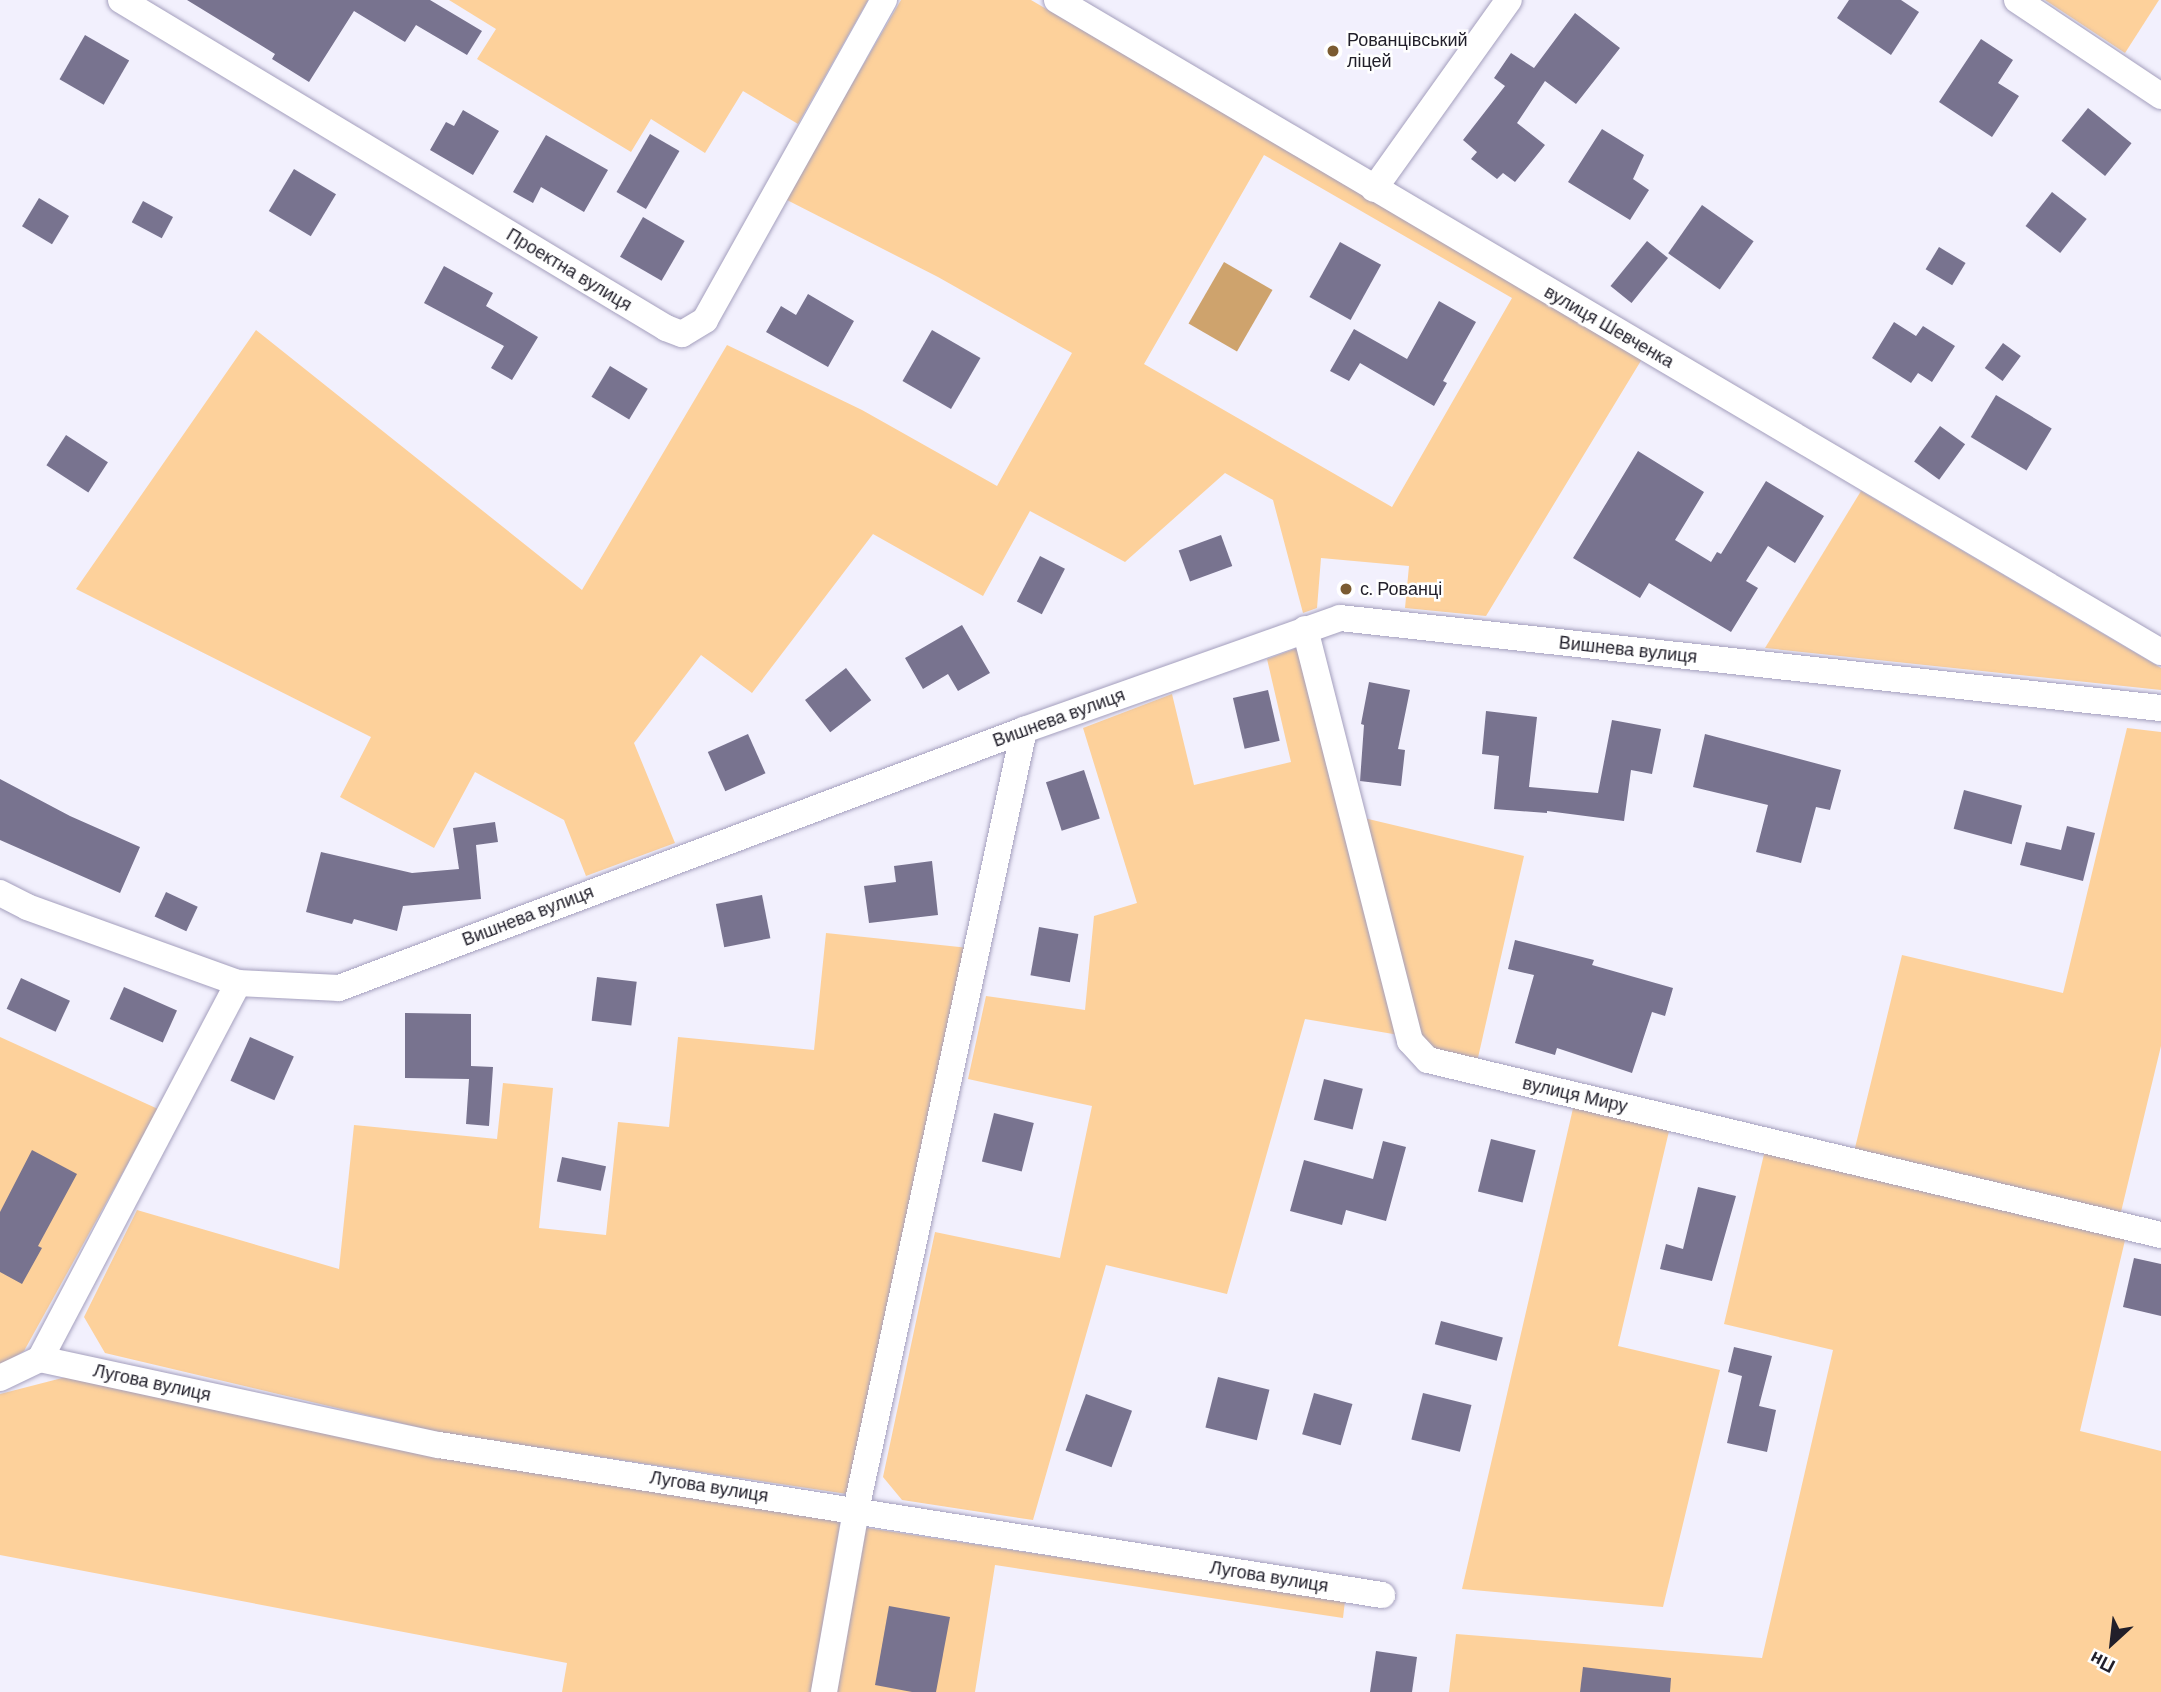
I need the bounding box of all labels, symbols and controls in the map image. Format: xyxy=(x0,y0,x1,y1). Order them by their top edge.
place label: Рованцівський ліцей xyxy=(1347,30,1468,72)
marker: Рованцівський ліцей xyxy=(1325,43,1341,59)
street label: Проектна вулиця xyxy=(502,224,636,316)
street label: вулиця Шевченка xyxy=(1540,281,1678,373)
place label: с. Рованці xyxy=(1360,578,1442,600)
marker: с. Рованці xyxy=(1338,581,1354,597)
street label: Вишнева вулиця xyxy=(1558,632,1698,668)
street label: Вишнева вулиця xyxy=(990,684,1128,752)
street label: Вишнева вулиця xyxy=(459,881,597,951)
street label: вулиця Миру xyxy=(1520,1072,1630,1118)
street label: Лугова вулиця xyxy=(91,1360,213,1406)
street label: Лугова вулиця xyxy=(648,1467,770,1507)
street label: Лугова вулиця xyxy=(1208,1557,1330,1597)
north arrow xyxy=(2077,1608,2147,1678)
text: Пн xyxy=(2085,1645,2119,1679)

